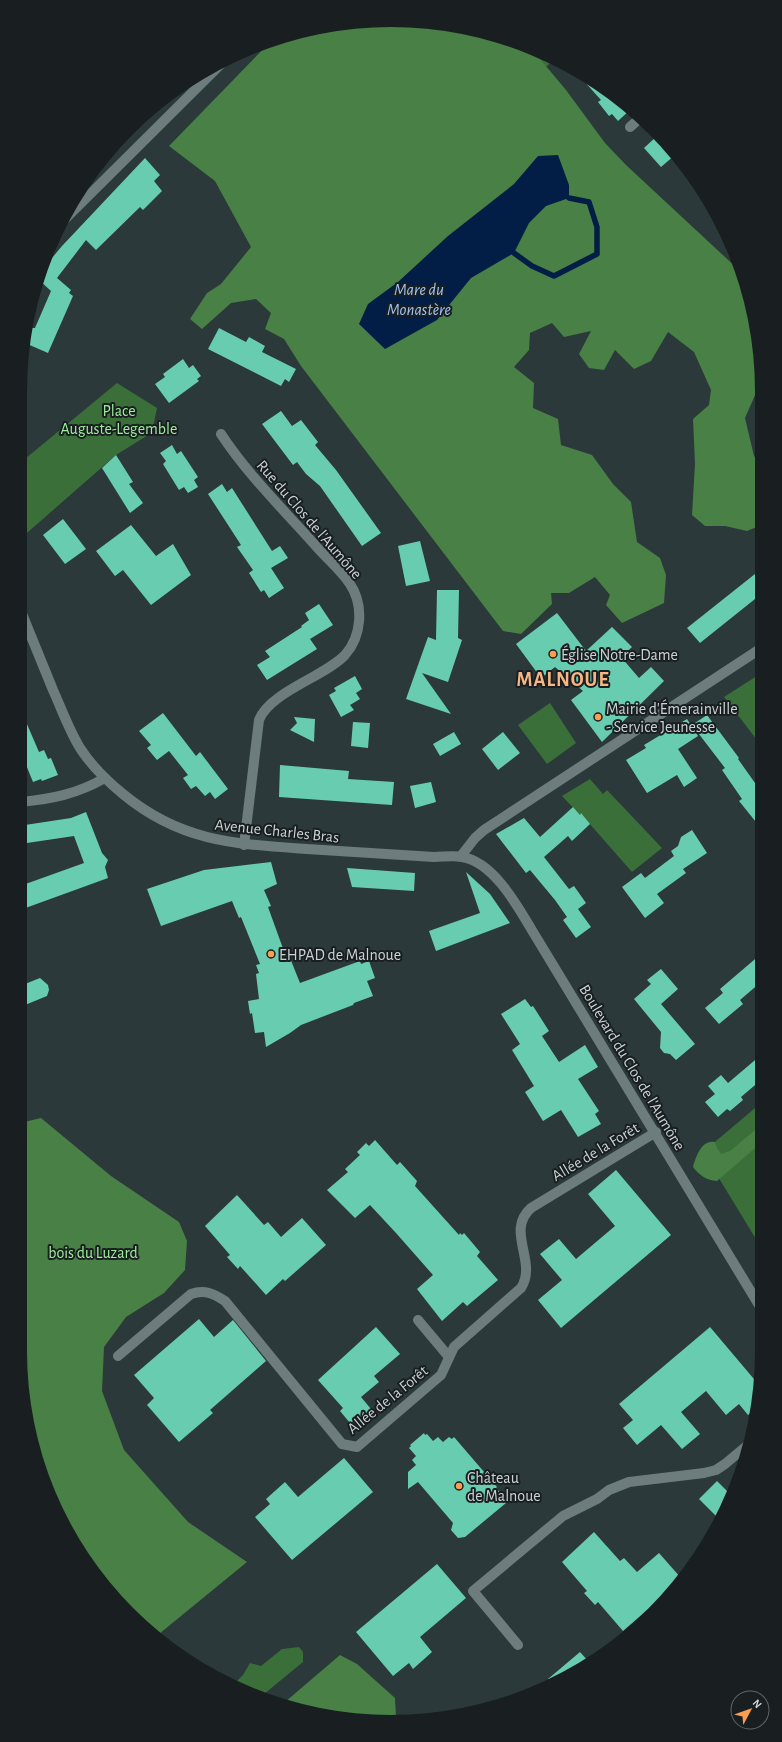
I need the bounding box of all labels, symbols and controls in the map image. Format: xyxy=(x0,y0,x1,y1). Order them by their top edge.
water label: Mare du Monastère xyxy=(387,281,451,318)
park label: Place Auguste-Legemble xyxy=(61,403,177,437)
street label: Rue du Clos de l'Aumône xyxy=(254,457,365,582)
place label: Église Notre-Dame xyxy=(561,645,678,663)
marker: Église Notre-Dame xyxy=(548,649,558,659)
district label: MALNOUE xyxy=(516,670,610,690)
place label: Mairie d'Émerainville - Service Jeunesse xyxy=(606,699,738,735)
marker: Mairie d'Émerainville - Service Jeunesse xyxy=(593,712,603,722)
street label: Avenue Charles Bras xyxy=(214,817,340,845)
place label: EHPAD de Malnoue xyxy=(279,947,401,963)
marker: EHPAD de Malnoue xyxy=(266,949,276,959)
street label: Boulevard du Clos de l'Aumône xyxy=(576,982,688,1153)
street label: Allée de la Forêt xyxy=(549,1120,642,1184)
park label: bois du Luzard xyxy=(48,1245,138,1261)
street label: Allée de la Forêt xyxy=(344,1363,431,1437)
place label: Château de Malnoue xyxy=(467,1470,541,1504)
marker: Château de Malnoue xyxy=(454,1481,464,1491)
north arrow xyxy=(730,1690,770,1730)
text: N xyxy=(751,1697,764,1710)

